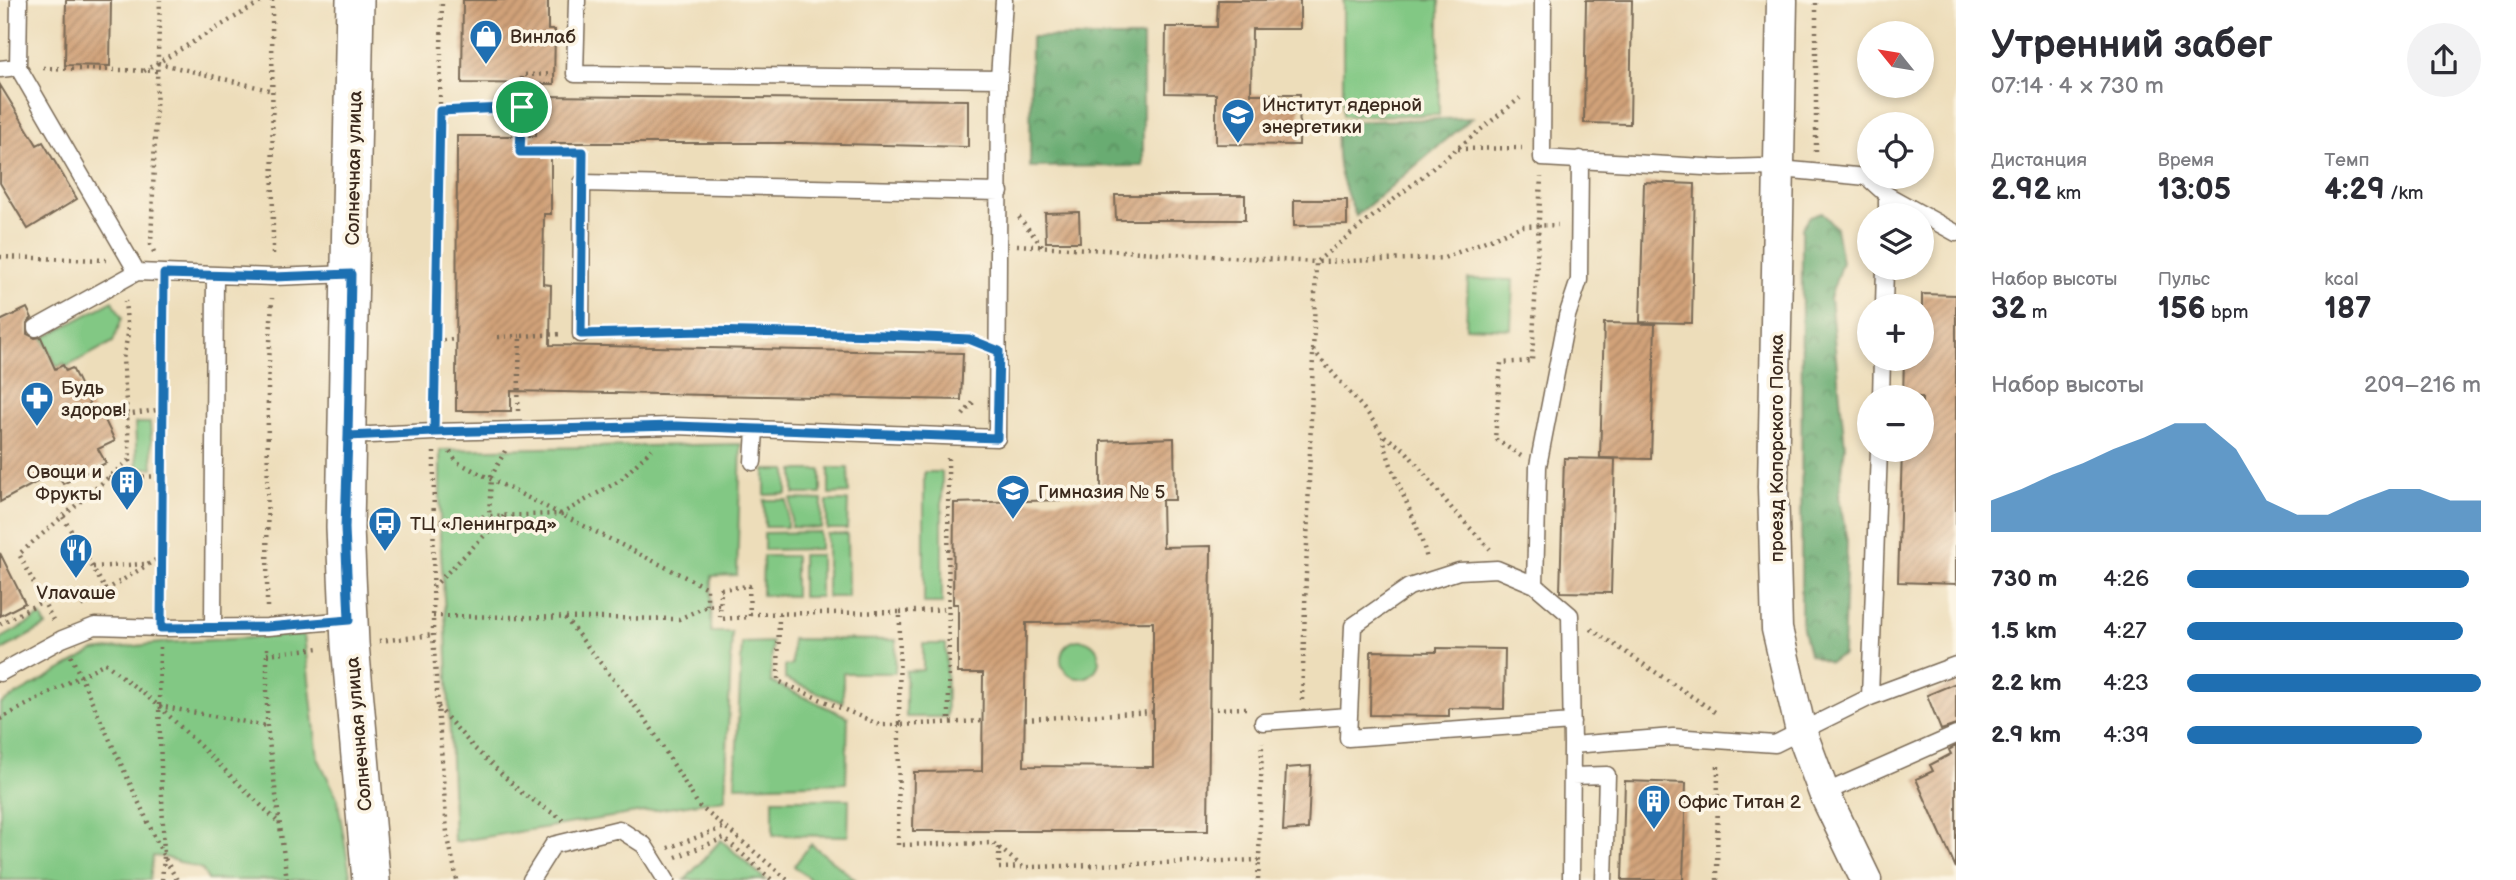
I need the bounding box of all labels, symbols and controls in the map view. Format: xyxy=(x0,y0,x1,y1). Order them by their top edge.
shop icon: Винлаб xyxy=(467,17,505,66)
north arrow xyxy=(1857,21,1934,98)
map controls xyxy=(1857,21,1934,462)
text: Утренний забег xyxy=(1991,23,2273,68)
button: share xyxy=(2407,23,2481,97)
place label: Винлаб xyxy=(510,26,576,49)
text: 07:14 · 4 × 730 m xyxy=(1991,72,2164,100)
pin xyxy=(492,77,552,137)
icon: arrive xyxy=(503,88,541,126)
street label: Солнечная улица xyxy=(342,90,367,246)
place label: Институт ядерной энергетики xyxy=(1262,94,1422,139)
school or university icon: Институт ядерной энергетики xyxy=(1219,96,1257,145)
button: locate xyxy=(1857,112,1934,189)
text: Дистанция xyxy=(1991,149,2087,172)
text: Время xyxy=(2158,149,2214,172)
text: Темп xyxy=(2324,149,2369,172)
text: 2.92 xyxy=(1991,172,2051,208)
text: 13:05 xyxy=(2158,172,2231,208)
text: 4:29 xyxy=(2324,172,2385,208)
text: km xyxy=(2051,182,2081,205)
text: /km xyxy=(2385,182,2424,205)
button: layers xyxy=(1857,203,1934,280)
text: Набор высоты xyxy=(1991,268,2117,291)
text: Пульс xyxy=(2158,268,2210,291)
text: kcal xyxy=(2324,268,2358,291)
text: 32 xyxy=(1991,291,2027,327)
text: 156 xyxy=(2158,291,2206,327)
text: 187 xyxy=(2324,291,2372,327)
button: + xyxy=(1857,294,1934,371)
text: m xyxy=(2027,301,2047,324)
text: bpm xyxy=(2206,301,2248,324)
street label: проезд Копорского Полка xyxy=(1766,334,1789,562)
text: Набор высоты xyxy=(1991,371,2144,399)
text: 209–216 m xyxy=(2364,371,2481,399)
place label: Будь здоров! xyxy=(61,377,126,422)
pharmacy icon: Будь здоров! xyxy=(18,379,56,428)
button: − xyxy=(1857,385,1934,462)
place label: Овощи и Фрукты xyxy=(27,461,102,506)
building icon: Овощи и Фрукты xyxy=(108,463,146,512)
school or university icon: Гимназия № 5 xyxy=(994,472,1032,521)
place label: Гимназия № 5 xyxy=(1038,481,1166,504)
bus stop icon: ТЦ «Ленинград» xyxy=(366,504,404,553)
place label: ТЦ «Ленинград» xyxy=(410,513,557,536)
restaurant icon: Vлаvаше xyxy=(57,531,95,580)
text: 730 m xyxy=(1991,565,2057,593)
text: 4:26 xyxy=(2103,565,2149,593)
place label: Vлаvаше xyxy=(36,582,116,605)
text: 1.5 km xyxy=(1991,617,2057,645)
text: 4:27 xyxy=(2103,617,2147,645)
street label: Солнечная улица xyxy=(341,656,378,812)
text: 2.2 km xyxy=(1991,669,2062,697)
text: 4:23 xyxy=(2103,669,2149,697)
text: 2.9 km xyxy=(1991,721,2061,749)
text: 4:39 xyxy=(2103,721,2149,749)
building icon: Офис Титан 2 xyxy=(1635,782,1673,831)
place label: Офис Титан 2 xyxy=(1678,791,1802,814)

